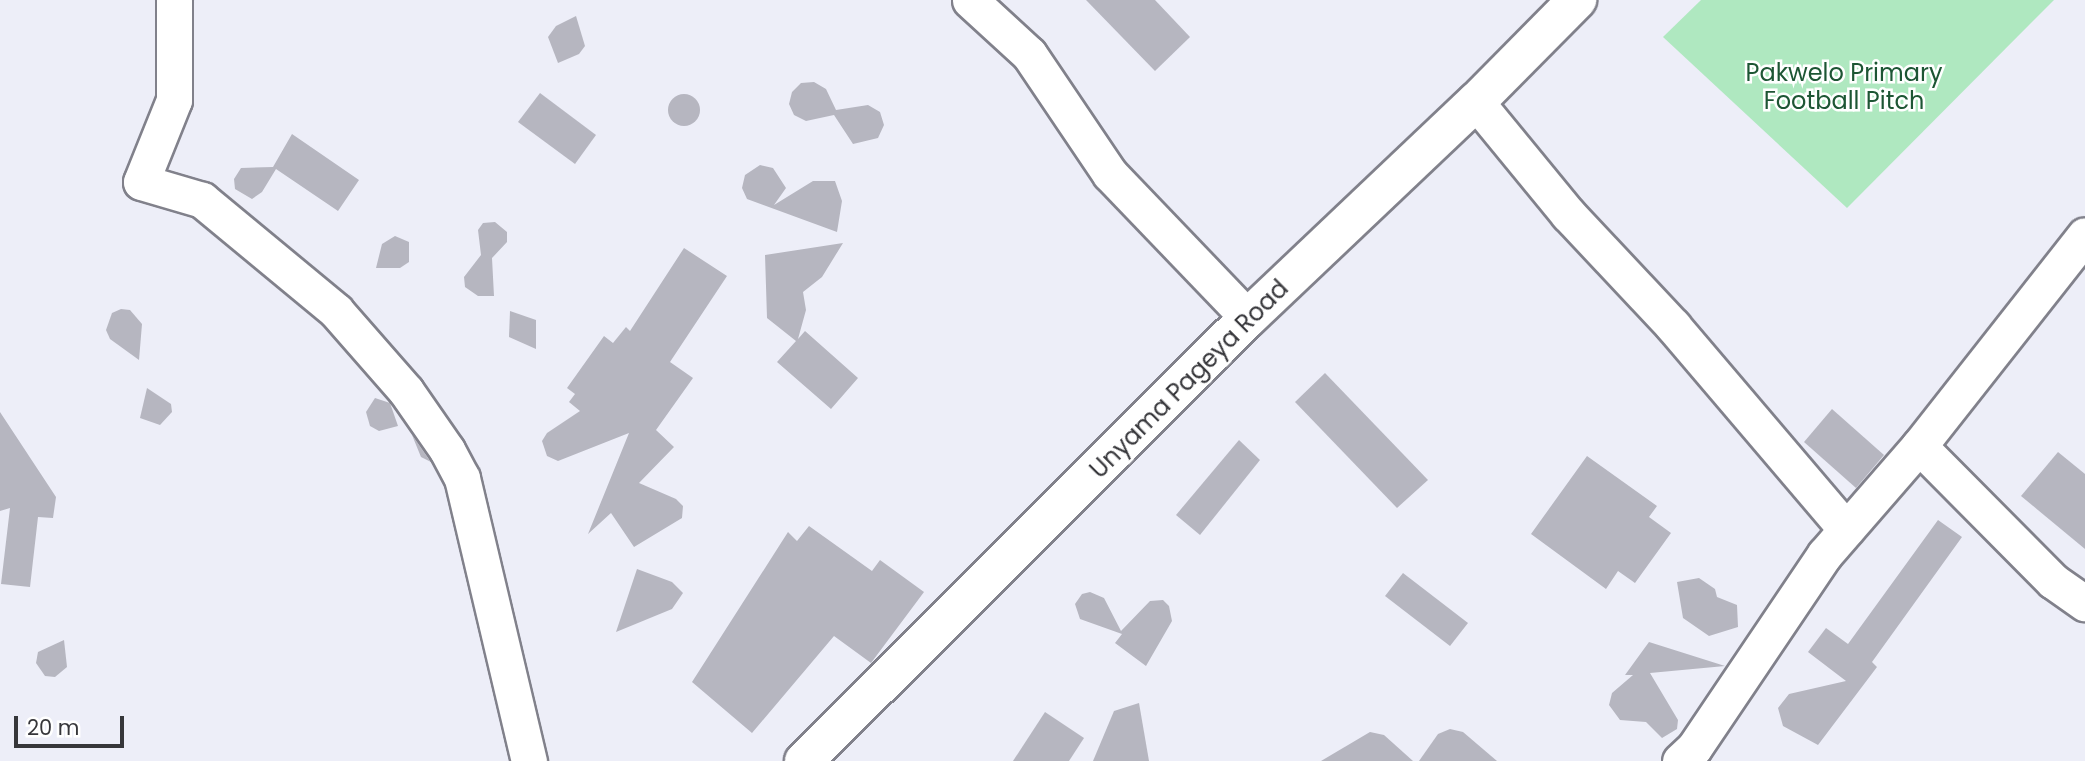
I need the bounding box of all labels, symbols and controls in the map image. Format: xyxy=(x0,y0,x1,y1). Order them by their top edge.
park label: Pakwelo Primary Football Pitch xyxy=(1746,59,1942,115)
street label: Unyama Pageya Road xyxy=(1084,274,1294,484)
scale bar xyxy=(18,702,128,746)
text: 20 m xyxy=(27,713,80,742)

